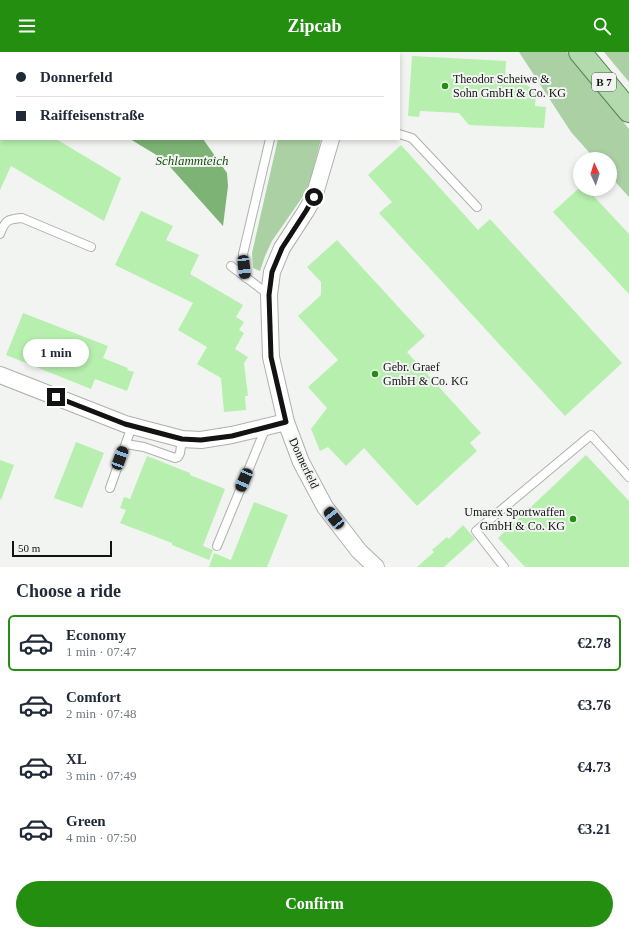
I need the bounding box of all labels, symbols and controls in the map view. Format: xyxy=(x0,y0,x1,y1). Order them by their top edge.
icon: menu xyxy=(16,15,38,37)
icon: search xyxy=(591,15,613,37)
text: Zipcab xyxy=(287,16,342,36)
text: Donnerfeld xyxy=(40,69,113,85)
place label: Theodor Scheiwe & Sohn GmbH & Co. KG xyxy=(453,72,566,100)
road number: B 7 xyxy=(592,73,616,91)
marker: Theodor Scheiwe & Sohn GmbH & Co. KG xyxy=(440,81,450,91)
text: Raiffeisenstraße xyxy=(40,107,144,123)
north arrow xyxy=(573,152,617,196)
map controls xyxy=(573,152,617,196)
water label: Schlammteich xyxy=(156,153,228,168)
route start xyxy=(305,188,323,206)
car xyxy=(237,254,251,280)
callout: 1 min xyxy=(23,339,89,367)
text: 1 min xyxy=(40,345,72,360)
place label: Gebr. Graef GmbH & Co. KG xyxy=(383,360,469,388)
marker: Gebr. Graef GmbH & Co. KG xyxy=(370,369,380,379)
route end xyxy=(47,388,65,406)
street label: Donnerfeld xyxy=(286,435,322,491)
car xyxy=(110,445,130,471)
car xyxy=(234,467,254,493)
car xyxy=(322,505,346,531)
place label: Umarex Sportwaffen GmbH & Co. KG xyxy=(464,505,565,533)
marker: Umarex Sportwaffen GmbH & Co. KG xyxy=(568,514,578,524)
scale bar xyxy=(12,539,112,558)
text: 50 m xyxy=(18,542,40,554)
text: Choose a ride xyxy=(16,581,121,601)
icon: car xyxy=(18,625,54,661)
text: Economy xyxy=(66,627,126,643)
text: €2.78 xyxy=(577,635,611,651)
text: 1 min · 07:47 xyxy=(66,644,136,659)
icon: car xyxy=(18,687,54,723)
text: Comfort xyxy=(66,689,121,705)
text: €3.76 xyxy=(577,697,611,713)
text: 2 min · 07:48 xyxy=(66,706,136,721)
icon: car xyxy=(18,749,54,785)
text: XL xyxy=(66,751,87,767)
text: €4.73 xyxy=(577,759,611,775)
text: 3 min · 07:49 xyxy=(66,768,136,783)
icon: car xyxy=(18,811,54,847)
text: Green xyxy=(66,813,106,829)
text: €3.21 xyxy=(577,821,611,837)
text: 4 min · 07:50 xyxy=(66,830,136,845)
button: Confirm xyxy=(16,881,613,927)

